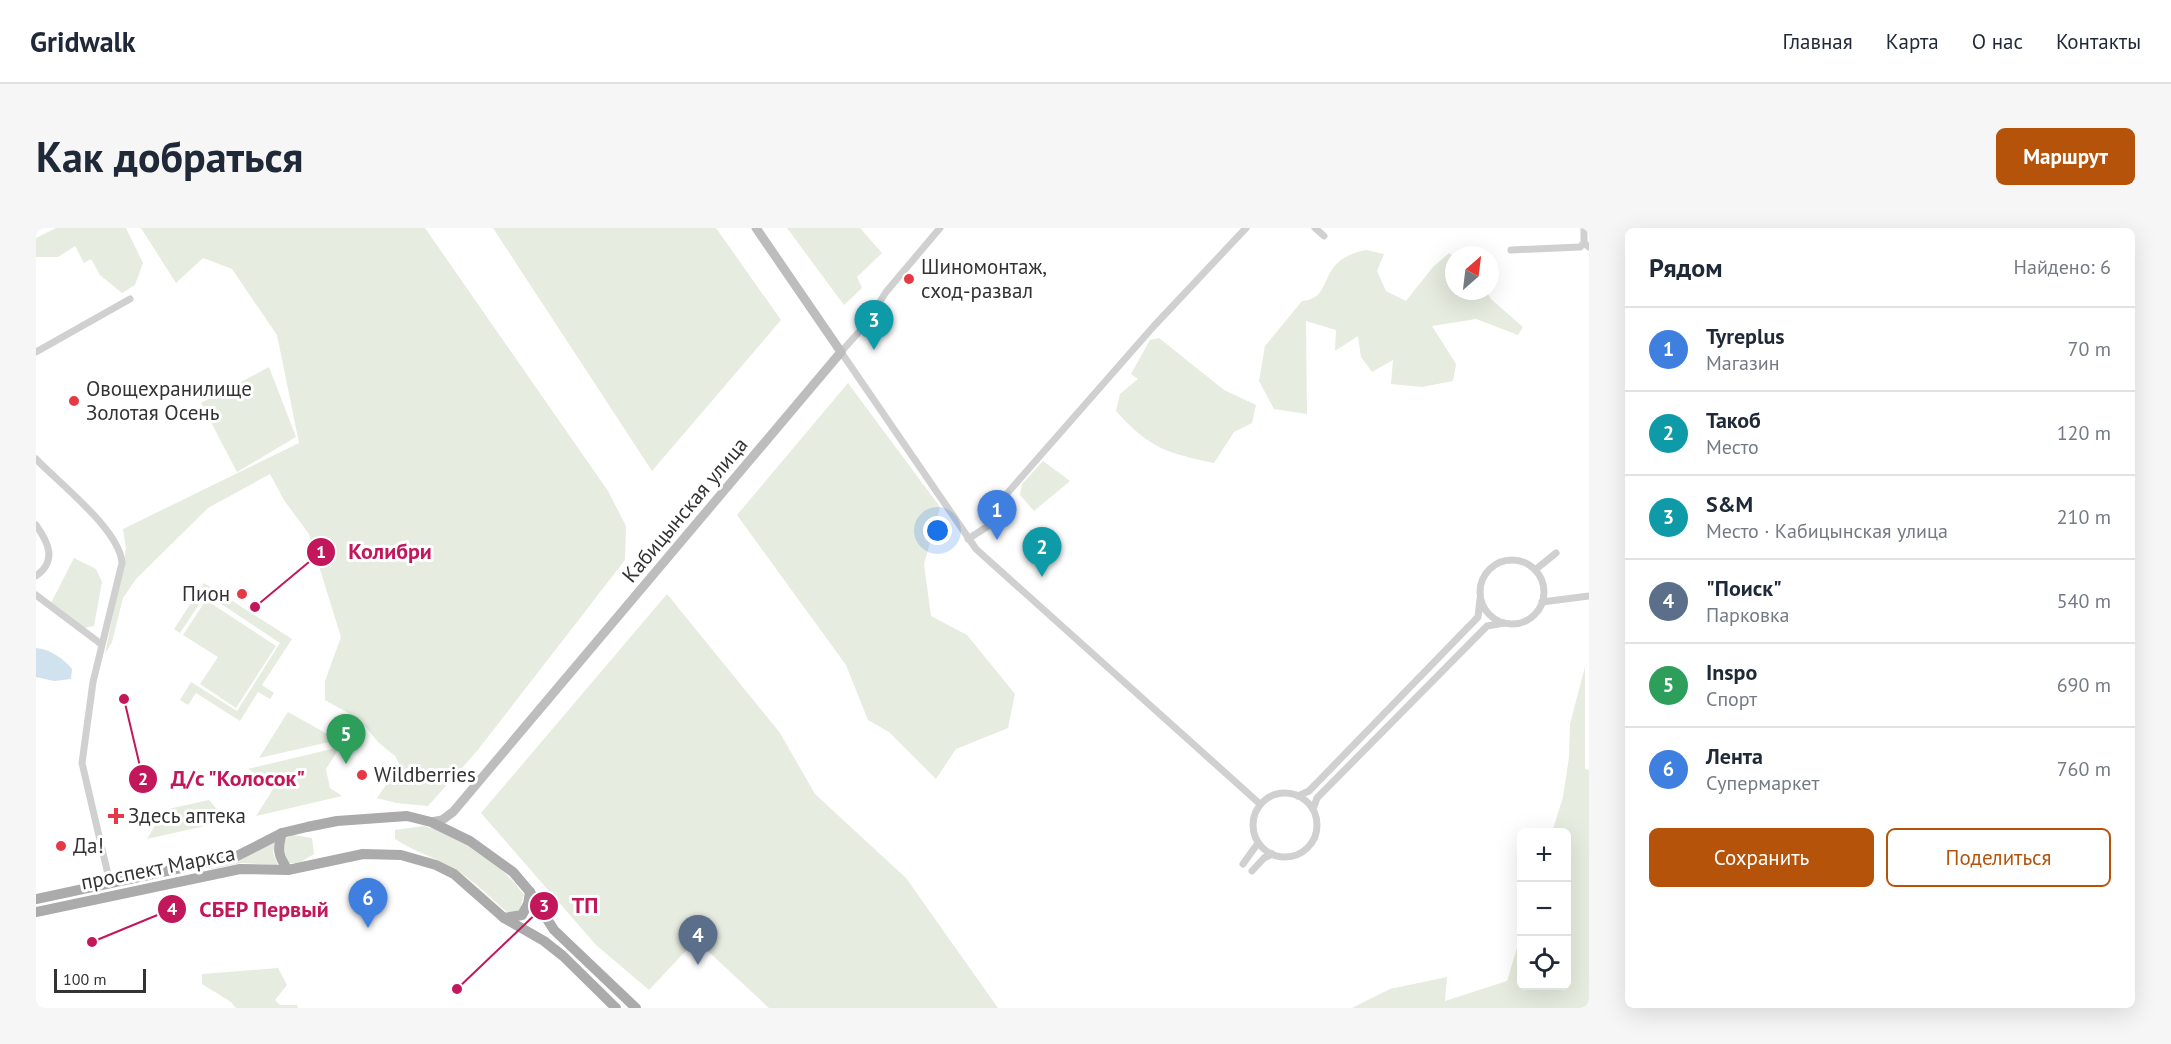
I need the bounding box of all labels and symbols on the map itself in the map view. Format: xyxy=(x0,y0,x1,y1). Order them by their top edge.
north arrow xyxy=(1445,246,1499,300)
place label: Шиномонтаж, сход-развал xyxy=(921,253,1047,304)
marker: Шиномонтаж, сход-развал xyxy=(902,272,916,286)
pin: 3 xyxy=(854,300,894,350)
place label: Овощехранилище Золотая Осень xyxy=(86,375,252,426)
marker: Овощехранилище Золотая Осень xyxy=(67,394,81,408)
street label: Кабицынская улица xyxy=(616,431,753,588)
pin: 1 xyxy=(978,490,1016,540)
your location xyxy=(923,516,952,545)
pin: 2 xyxy=(1022,528,1062,577)
callout: Колибри xyxy=(306,532,444,572)
text: Колибри xyxy=(348,537,432,565)
text: 1 xyxy=(316,540,326,563)
place label: Пион xyxy=(182,580,230,607)
marker: Пион xyxy=(235,587,249,601)
pin: 5 xyxy=(326,714,366,764)
callout: Д/с "Колосок" xyxy=(128,759,318,799)
place label: Wildberries xyxy=(374,761,476,788)
text: Д/с "Колосок" xyxy=(171,764,305,792)
text: 2 xyxy=(138,767,148,790)
marker: Wildberries xyxy=(355,768,369,782)
place label: Здесь аптека xyxy=(128,802,246,829)
marker: Здесь аптека xyxy=(109,809,123,823)
place label: Да! xyxy=(73,832,104,859)
marker: Да! xyxy=(54,839,68,853)
street label: проспект Маркса xyxy=(78,839,237,896)
pin: 6 xyxy=(348,878,388,928)
callout: ТП xyxy=(529,886,610,926)
callout: СБЕР Первый xyxy=(157,889,342,929)
text: ТП xyxy=(572,891,598,919)
text: 3 xyxy=(539,894,549,917)
text: СБЕР Первый xyxy=(199,895,329,923)
text: 4 xyxy=(167,897,177,920)
pin: 4 xyxy=(678,916,718,965)
scale bar xyxy=(54,966,146,994)

